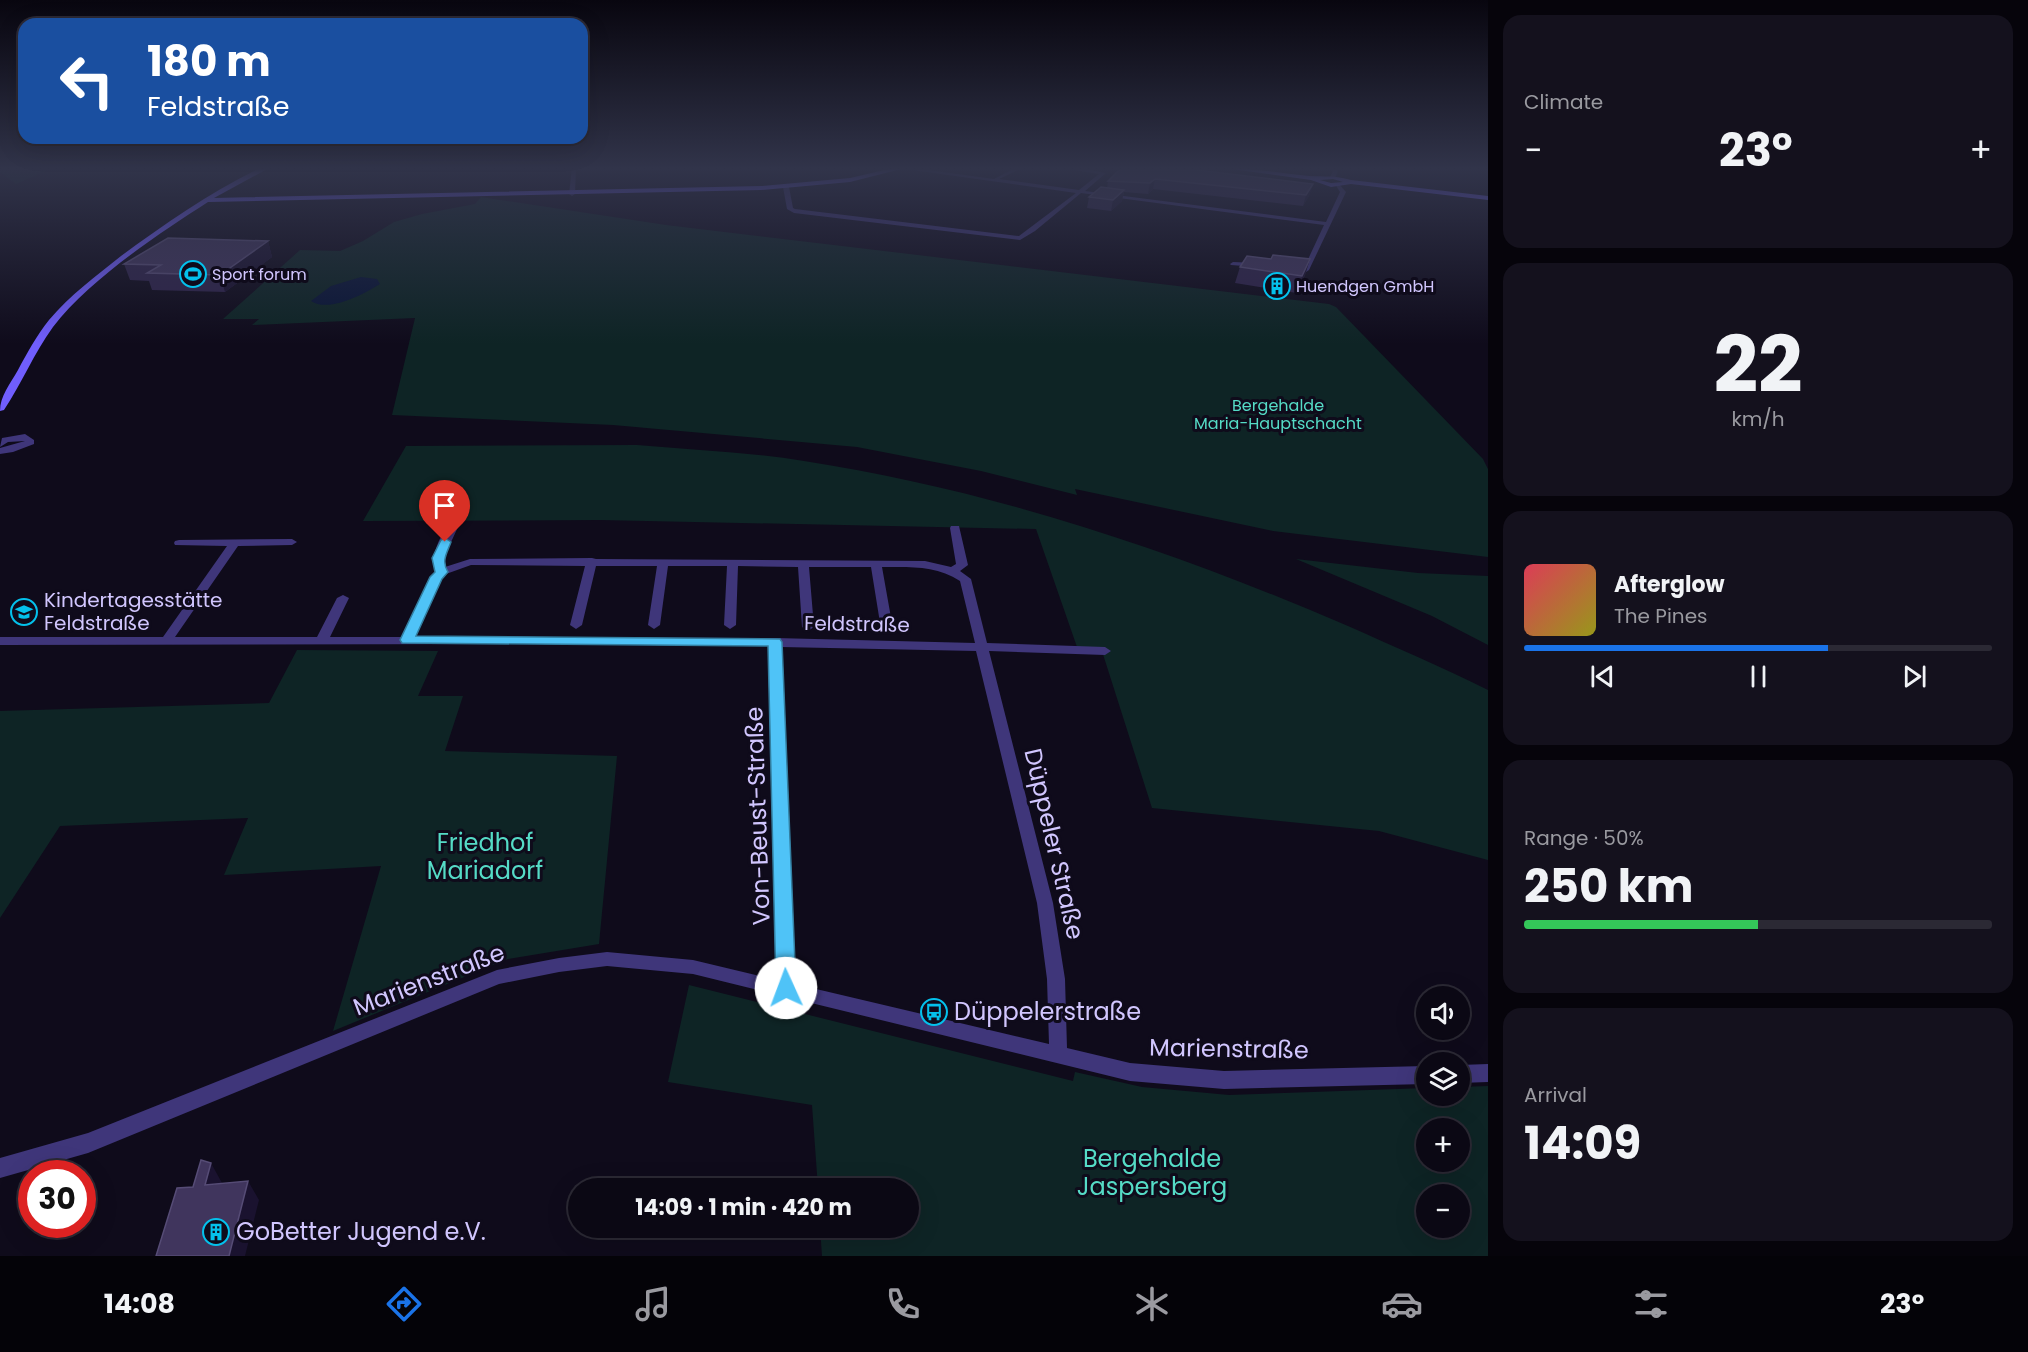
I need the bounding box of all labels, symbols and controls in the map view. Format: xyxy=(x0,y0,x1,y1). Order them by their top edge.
text: 180 m xyxy=(147,32,271,91)
icon: left xyxy=(48,42,126,120)
text: Feldstraße xyxy=(147,88,290,125)
text: Climate xyxy=(1524,88,1603,116)
text: 23° xyxy=(1719,119,1793,182)
text: − xyxy=(1524,127,1542,174)
text: + xyxy=(1969,127,1992,174)
sports icon: Sport forum xyxy=(178,259,208,289)
place label: Sport forum xyxy=(212,263,307,286)
building icon: Huendgen GmbH xyxy=(1262,271,1292,301)
place label: Huendgen GmbH xyxy=(1296,275,1434,298)
text: 22 xyxy=(1713,310,1803,419)
park label: Bergehalde Maria-Hauptschacht xyxy=(1194,394,1362,435)
text: km/h xyxy=(1731,405,1785,433)
pin xyxy=(419,480,470,542)
icon: arrive xyxy=(428,489,461,522)
text: Afterglow xyxy=(1614,569,1725,600)
place label: Kindertagesstätte Feldstraße xyxy=(44,586,222,637)
school or university icon: Kindertagesstätte Feldstraße xyxy=(9,597,39,627)
text: The Pines xyxy=(1614,602,1708,630)
street label: Feldstraße xyxy=(804,609,910,639)
icon: previous xyxy=(1586,660,1619,693)
icon: pause xyxy=(1742,660,1775,693)
icon: next xyxy=(1898,660,1931,693)
street label: Von-Beust-Straße xyxy=(737,706,778,926)
street label: Düppeler Straße xyxy=(1016,745,1093,943)
text: Range · 50% xyxy=(1524,824,1644,852)
park label: Friedhof Mariadorf xyxy=(427,826,543,887)
text: 250 km xyxy=(1524,855,1693,918)
street label: Marienstraße xyxy=(348,936,509,1024)
position arrow xyxy=(754,956,818,1020)
map controls xyxy=(1416,986,1470,1238)
button: sound xyxy=(1416,986,1470,1040)
place label: Düppelerstraße xyxy=(954,995,1141,1028)
bus stop icon: Düppelerstraße xyxy=(919,997,949,1027)
street label: Marienstraße xyxy=(1149,1031,1309,1066)
button: layers xyxy=(1416,1052,1470,1106)
text: Arrival xyxy=(1524,1081,1587,1109)
text: 14:09 xyxy=(1524,1112,1641,1175)
button: + xyxy=(1416,1118,1470,1172)
park label: Bergehalde Jaspersberg xyxy=(1077,1142,1227,1203)
speed limit sign: 30 xyxy=(18,1160,96,1238)
button: − xyxy=(1416,1184,1470,1238)
text: 14:09 · 1 min · 420 m xyxy=(635,1192,852,1223)
place label: GoBetter Jugend e.V. xyxy=(236,1215,486,1248)
building icon: GoBetter Jugend e.V. xyxy=(201,1217,231,1247)
icon: directions xyxy=(383,1283,425,1325)
icon: music xyxy=(632,1283,674,1325)
icon: phone xyxy=(882,1283,924,1325)
icon: climate xyxy=(1131,1283,1173,1325)
icon: car xyxy=(1381,1283,1423,1325)
icon: filters xyxy=(1630,1283,1672,1325)
text: 14:08 xyxy=(104,1285,175,1322)
text: 23° xyxy=(1880,1285,1924,1322)

